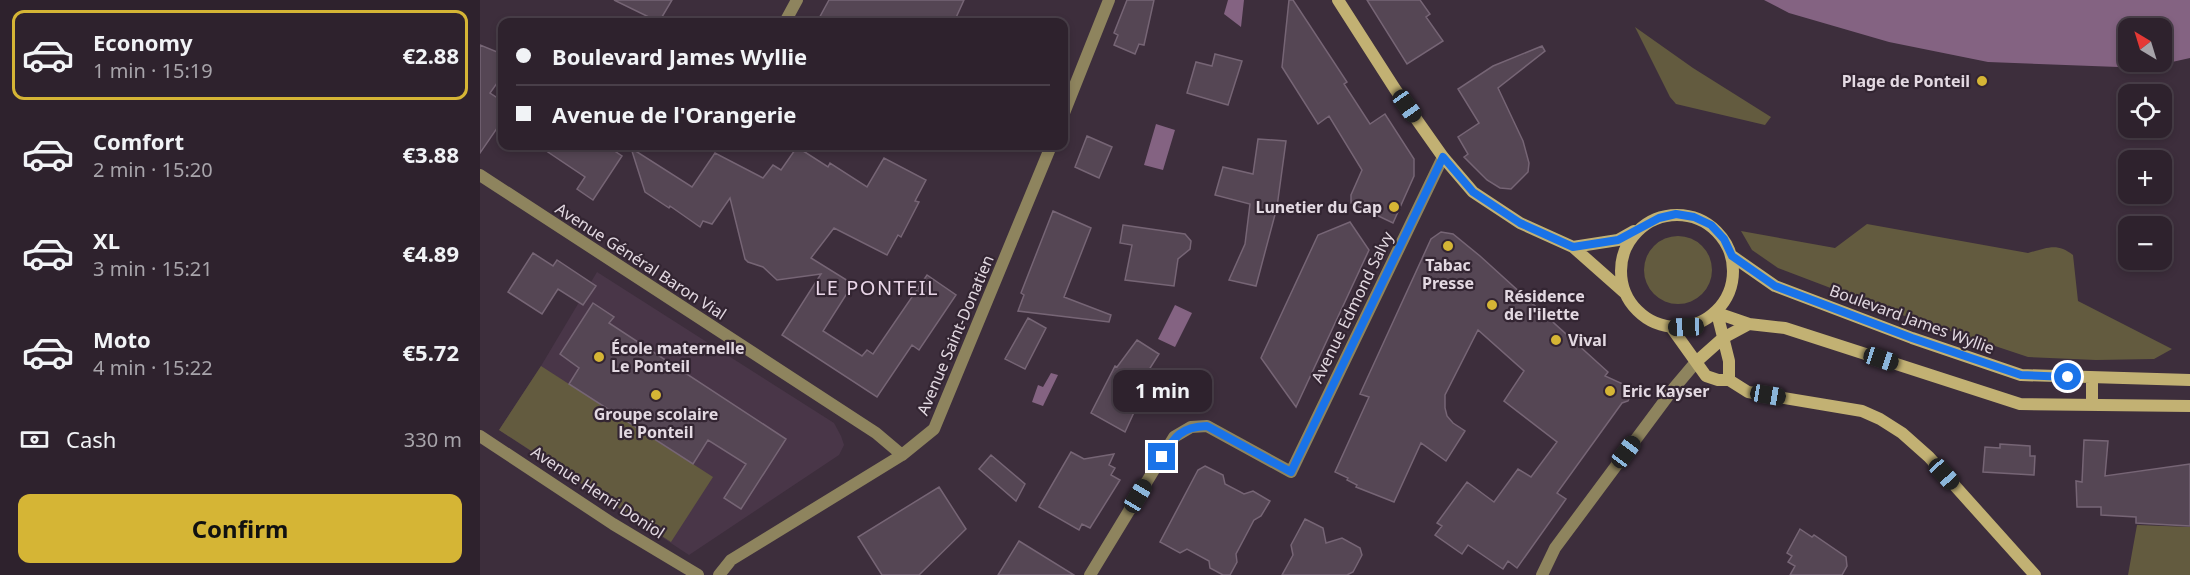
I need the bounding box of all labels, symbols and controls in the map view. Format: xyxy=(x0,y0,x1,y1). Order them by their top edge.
north arrow xyxy=(2118,18,2172,72)
map controls xyxy=(2118,18,2172,270)
text: Economy xyxy=(93,27,192,57)
icon: car xyxy=(21,28,75,82)
text: €2.88 xyxy=(402,40,459,70)
text: Boulevard James Wyllie xyxy=(552,41,807,71)
text: 1 min · 15:19 xyxy=(93,57,213,84)
place label: Plage de Ponteil xyxy=(1842,70,1970,92)
marker: Plage de Ponteil xyxy=(1975,74,1989,88)
button: locate xyxy=(2118,84,2172,138)
car xyxy=(1389,86,1425,126)
text: Avenue de l'Orangerie xyxy=(552,99,796,129)
text: Comfort xyxy=(93,126,184,156)
icon: car xyxy=(21,127,75,181)
text: €3.88 xyxy=(402,139,459,169)
button: + xyxy=(2118,150,2172,204)
text: 2 min · 15:20 xyxy=(93,156,213,183)
place label: Lunetier du Cap xyxy=(1255,196,1382,218)
street label: Avenue Général Baron Vial xyxy=(551,197,731,325)
marker: Lunetier du Cap xyxy=(1387,200,1401,214)
button: − xyxy=(2118,216,2172,270)
text: XL xyxy=(93,225,120,255)
icon: car xyxy=(21,226,75,280)
street label: Avenue Edmond Salvy xyxy=(1306,227,1399,386)
text: €4.89 xyxy=(402,238,459,268)
marker: Tabac Presse xyxy=(1441,239,1455,253)
street label: Avenue Saint-Donatien xyxy=(911,251,999,419)
place label: Tabac Presse xyxy=(1422,254,1474,294)
text: 3 min · 15:21 xyxy=(93,255,213,282)
district label: LE PONTEIL xyxy=(815,274,939,301)
street label: Boulevard James Wyllie xyxy=(1827,279,1997,359)
place label: Résidence de l'ilette xyxy=(1504,285,1585,325)
marker: Résidence de l'ilette xyxy=(1485,298,1499,312)
car xyxy=(1668,317,1704,337)
text: Moto xyxy=(93,324,151,354)
icon: car xyxy=(21,325,75,379)
place label: Vival xyxy=(1568,329,1607,351)
marker: Vival xyxy=(1549,333,1563,347)
text: €5.72 xyxy=(402,337,459,367)
place label: École maternelle Le Ponteil xyxy=(611,337,745,377)
car xyxy=(1861,345,1901,373)
marker: École maternelle Le Ponteil xyxy=(592,350,606,364)
text: 4 min · 15:22 xyxy=(93,354,213,381)
route start xyxy=(2054,363,2081,390)
callout: 1 min xyxy=(1112,370,1212,412)
text: 1 min xyxy=(1135,377,1190,404)
place label: Eric Kayser xyxy=(1622,380,1709,402)
car xyxy=(1749,383,1787,407)
marker: Eric Kayser xyxy=(1603,384,1617,398)
marker: Groupe scolaire le Ponteil xyxy=(649,388,663,402)
place label: Groupe scolaire le Ponteil xyxy=(594,403,718,443)
icon: cash xyxy=(18,423,51,456)
text: Cash xyxy=(66,424,116,454)
text: 330 m xyxy=(404,426,462,453)
car xyxy=(1608,432,1644,472)
street label: Avenue Henri Doniol xyxy=(527,441,669,543)
route end xyxy=(1148,443,1175,470)
car xyxy=(1925,455,1963,493)
car xyxy=(1121,476,1155,516)
button: Confirm xyxy=(18,494,462,563)

